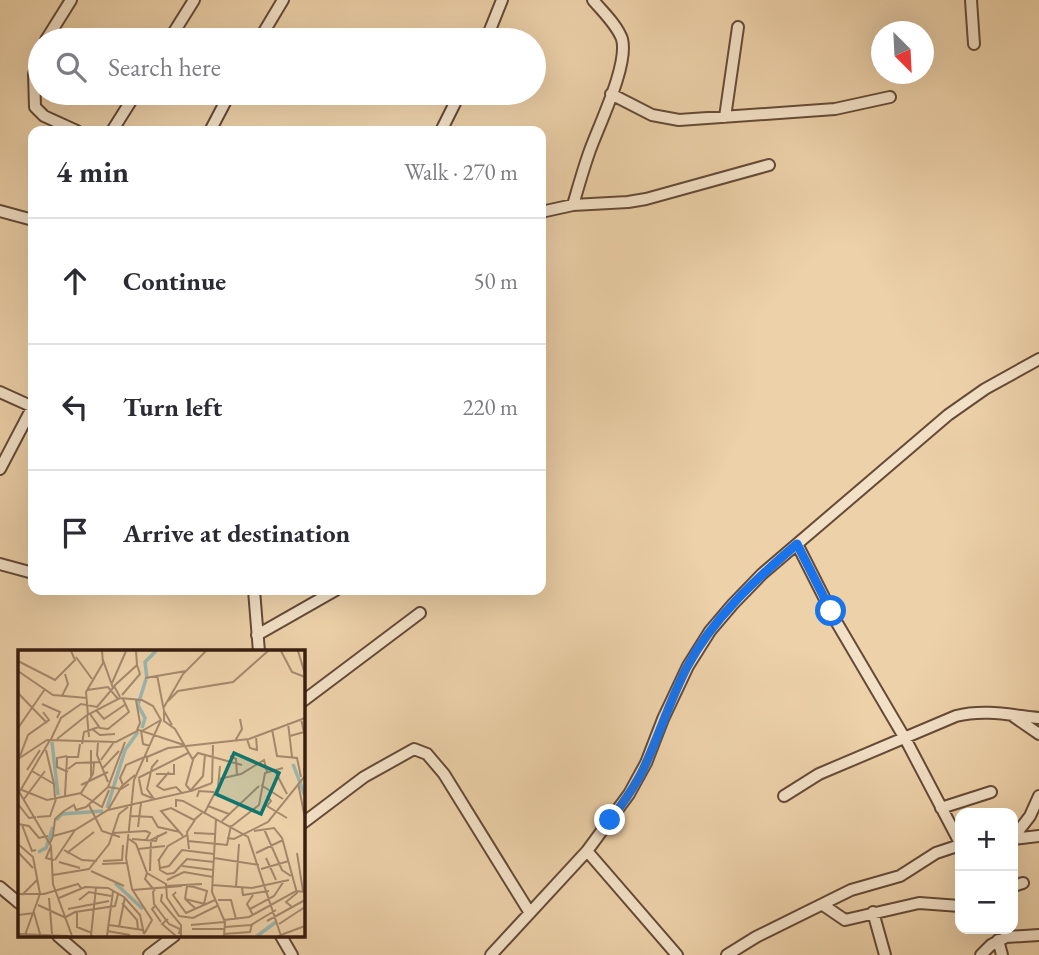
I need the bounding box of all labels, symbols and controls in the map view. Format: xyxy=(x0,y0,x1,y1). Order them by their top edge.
north arrow xyxy=(871,21,934,84)
search box xyxy=(28,28,546,105)
icon: search xyxy=(52,48,90,86)
text: Search here xyxy=(108,50,221,84)
text: 4 min xyxy=(56,152,129,191)
text: Walk · 270 m xyxy=(404,157,518,187)
icon: ahead xyxy=(56,262,94,300)
text: Continue xyxy=(123,264,226,298)
text: 50 m xyxy=(473,266,518,296)
icon: left xyxy=(56,388,94,426)
text: Turn left xyxy=(123,390,222,424)
text: 220 m xyxy=(462,392,518,422)
icon: arrive xyxy=(56,514,94,552)
text: Arrive at destination xyxy=(123,516,350,550)
route start xyxy=(815,595,846,626)
inset map xyxy=(18,650,304,937)
route end xyxy=(594,804,625,835)
map controls xyxy=(955,808,1018,934)
button: + xyxy=(955,808,1018,871)
button: − xyxy=(955,871,1018,934)

